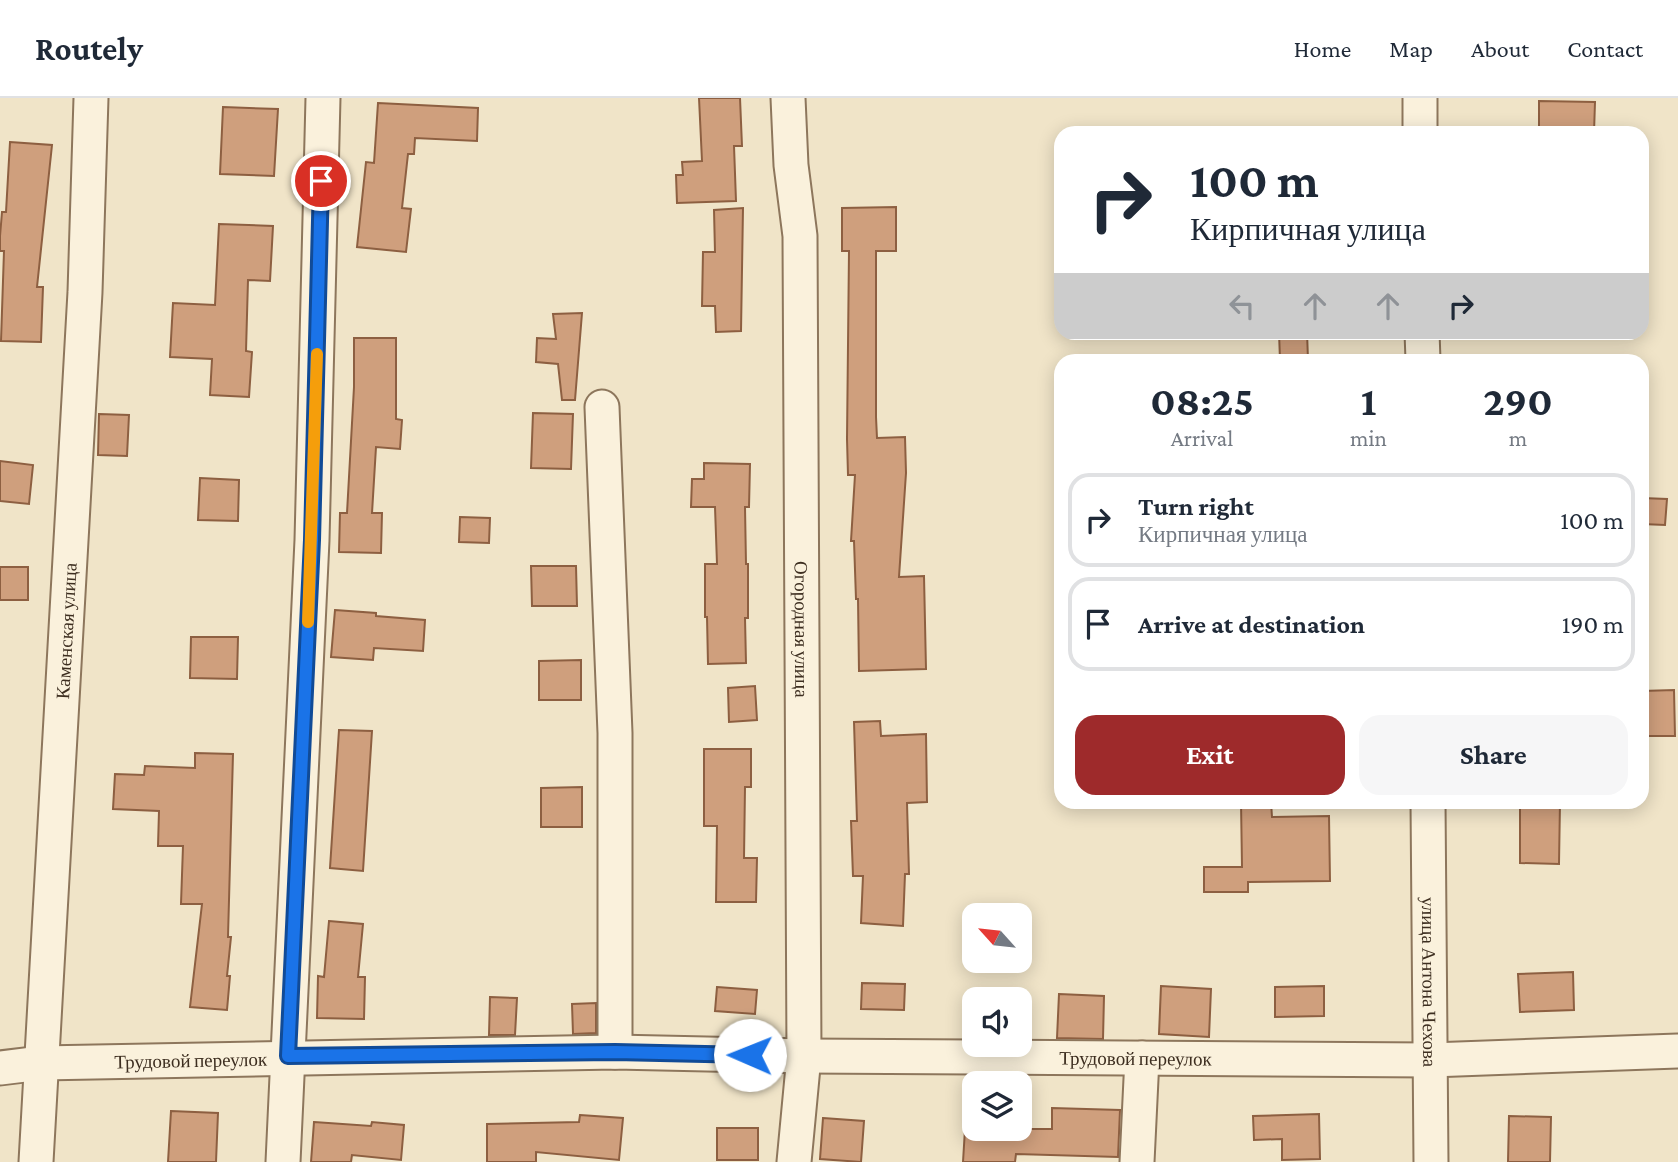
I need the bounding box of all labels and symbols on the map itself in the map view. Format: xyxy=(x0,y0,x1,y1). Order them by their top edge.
pin xyxy=(291,151,351,211)
street label: Огородная улица xyxy=(791,561,813,698)
street label: Каменская улица xyxy=(52,562,80,700)
street label: улица Антона Чехова xyxy=(1418,897,1441,1068)
north arrow xyxy=(962,903,1032,973)
position arrow xyxy=(713,1018,787,1092)
street label: Трудовой переулок xyxy=(1059,1047,1213,1069)
street label: Трудовой переулок xyxy=(114,1048,268,1072)

